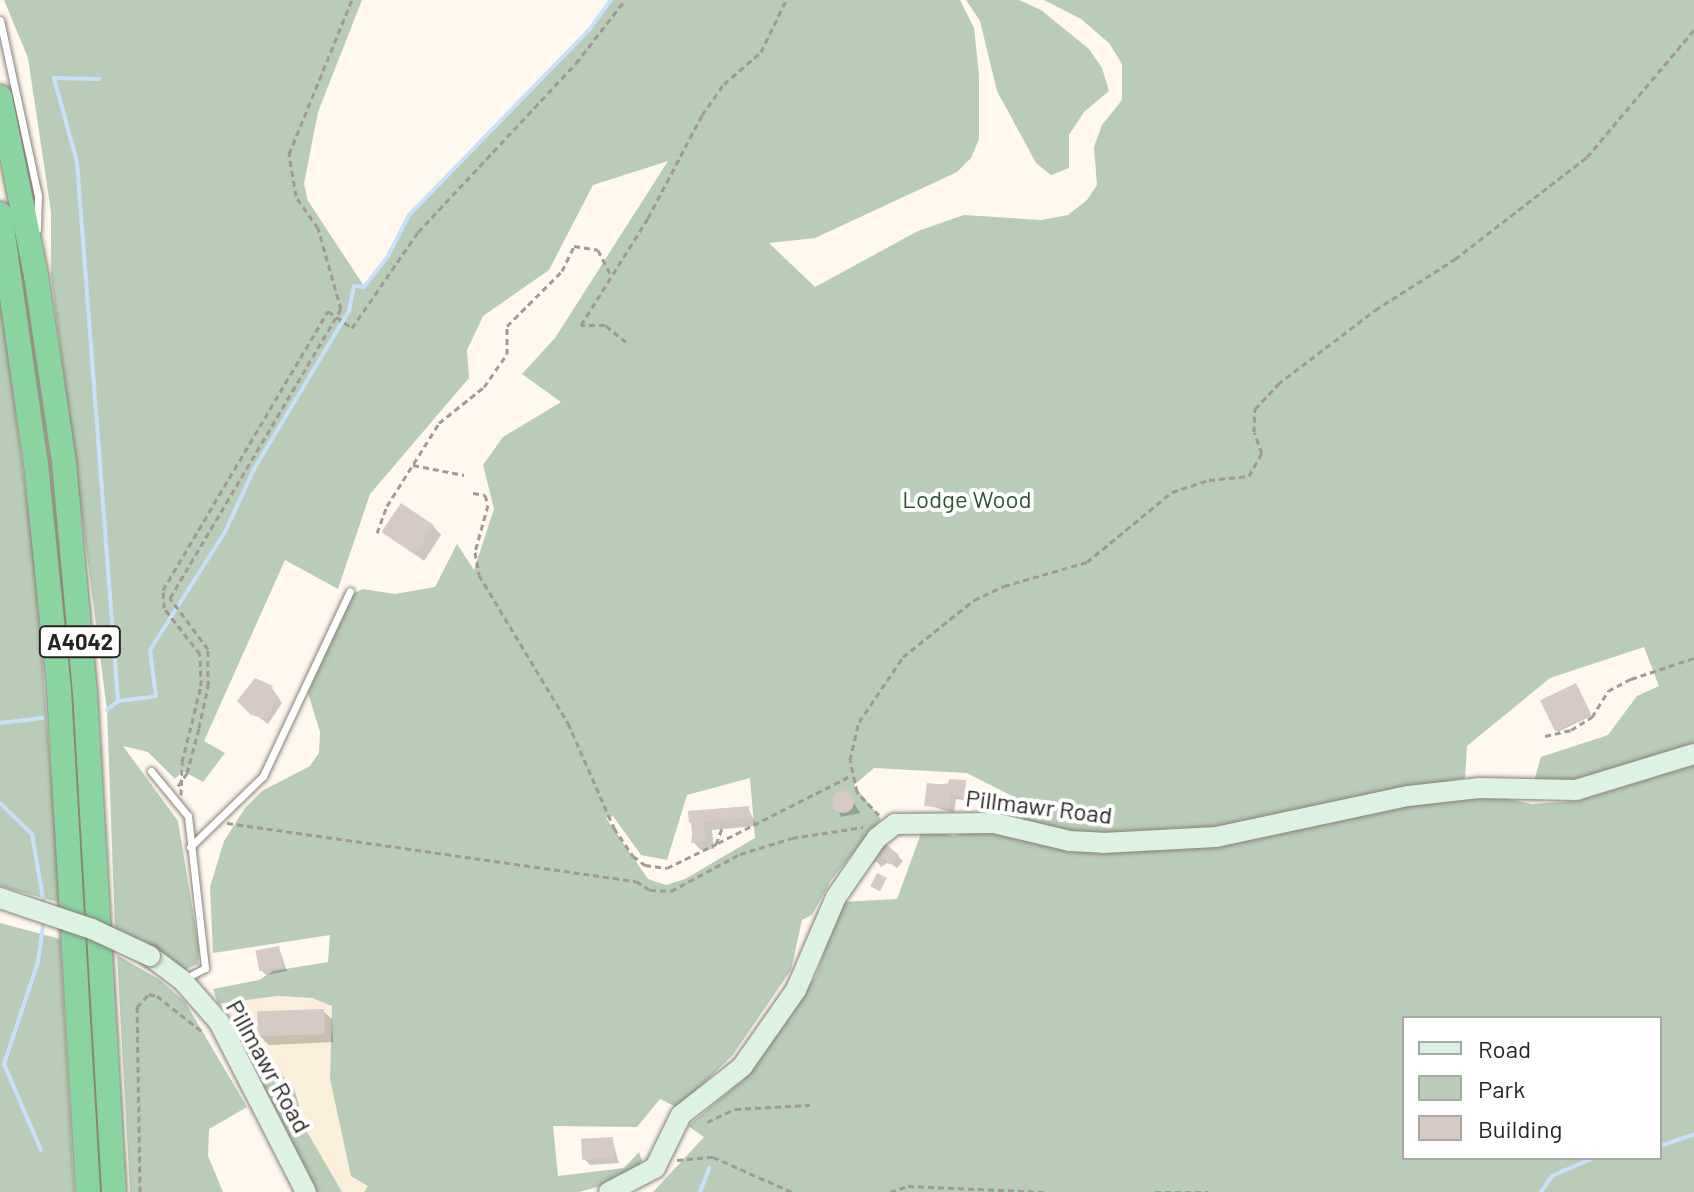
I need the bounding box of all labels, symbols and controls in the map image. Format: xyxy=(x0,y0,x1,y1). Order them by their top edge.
park label: Lodge Wood xyxy=(902,485,1032,513)
road number: A4042 xyxy=(38,624,122,660)
street label: Pillmawr Road xyxy=(964,783,1114,829)
street label: Pillmawr Road xyxy=(221,995,317,1137)
legend xyxy=(1402,1016,1662,1160)
text: Road xyxy=(1478,1034,1531,1063)
text: Park xyxy=(1478,1074,1525,1103)
text: Building xyxy=(1478,1114,1562,1143)

